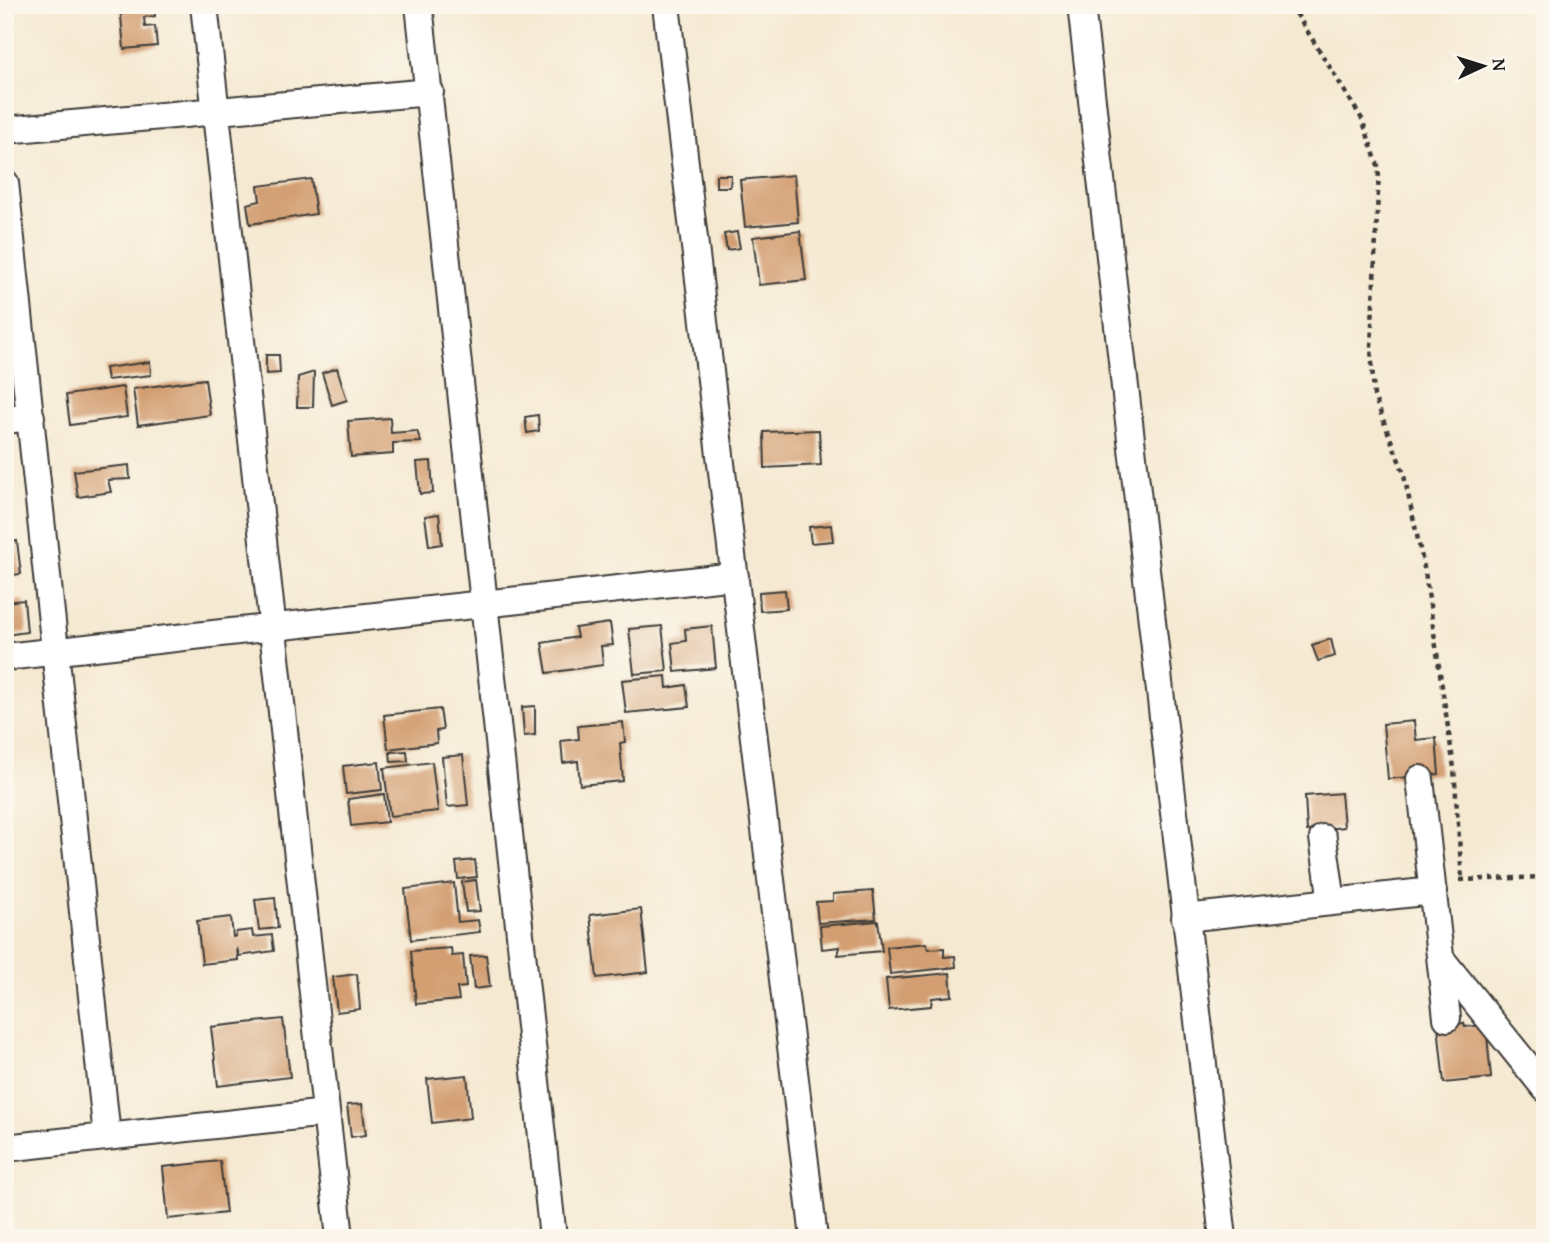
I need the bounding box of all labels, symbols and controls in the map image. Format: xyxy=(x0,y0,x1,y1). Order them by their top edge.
north arrow xyxy=(1448,32,1518,102)
text: N xyxy=(1486,58,1514,72)

